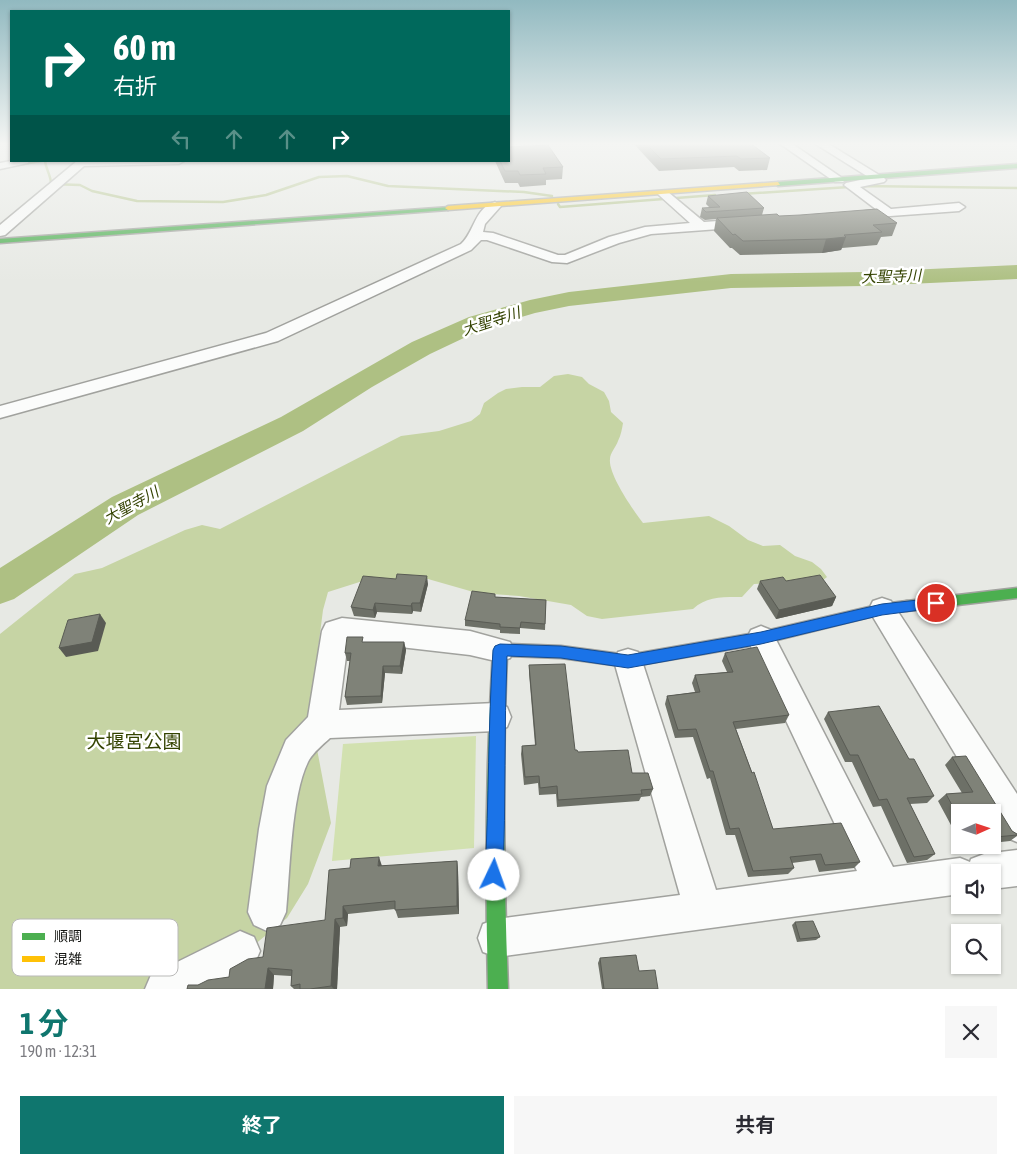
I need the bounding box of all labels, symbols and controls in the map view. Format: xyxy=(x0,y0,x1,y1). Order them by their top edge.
text: 60 m xyxy=(113,27,176,67)
icon: right xyxy=(30,30,95,95)
text: 右折 xyxy=(113,73,157,99)
icon: left xyxy=(167,125,195,153)
icon: ahead xyxy=(220,125,248,153)
icon: ahead xyxy=(273,125,301,153)
icon: right xyxy=(326,125,354,153)
water label: 大聖寺川 xyxy=(861,266,923,286)
water label: 大聖寺川 xyxy=(460,303,524,338)
water label: 大聖寺川 xyxy=(101,482,163,527)
pin xyxy=(915,582,957,624)
icon: arrive xyxy=(922,589,950,617)
park label: 大堰宮公園 xyxy=(86,730,182,752)
north arrow xyxy=(951,804,1001,854)
map controls xyxy=(951,804,1001,974)
position arrow xyxy=(467,848,519,900)
button: sound xyxy=(951,864,1001,914)
legend xyxy=(12,919,178,976)
button: search xyxy=(951,924,1001,974)
text: 順調 xyxy=(54,928,82,944)
text: 混雑 xyxy=(54,951,82,967)
text: 1 分 xyxy=(20,1006,68,1040)
button: close xyxy=(945,1006,997,1058)
text: 190 m · 12:31 xyxy=(20,1042,97,1060)
button: 終了 xyxy=(20,1096,504,1154)
button: 共有 xyxy=(514,1096,997,1154)

